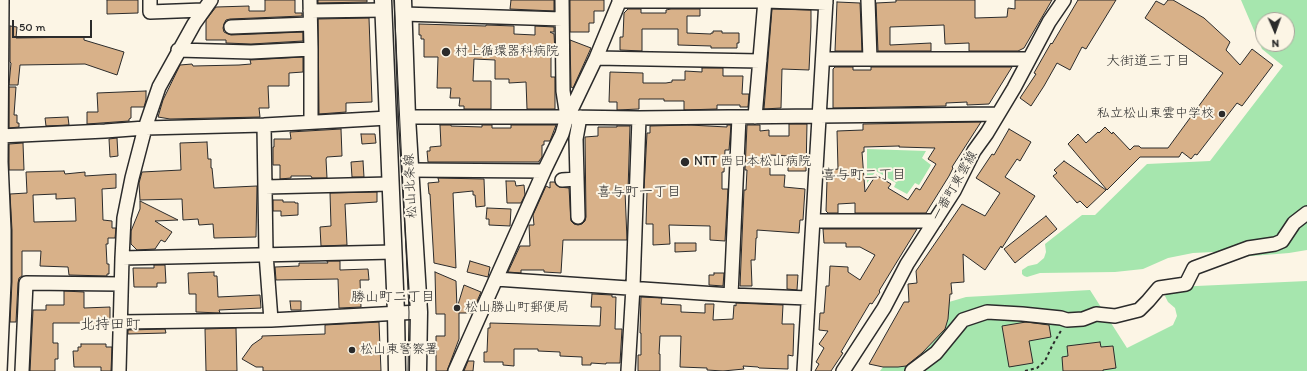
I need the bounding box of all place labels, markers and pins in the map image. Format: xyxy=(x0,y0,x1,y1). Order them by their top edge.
place label: 村上循環器科病院 xyxy=(455,44,559,60)
marker: 村上循環器科病院 xyxy=(440,46,452,58)
place label: 私立松山東雲中学校 xyxy=(1097,106,1214,122)
marker: 私立松山東雲中学校 xyxy=(1217,109,1227,119)
place label: NTT 西日本松山病院 xyxy=(694,154,811,170)
marker: NTT 西日本松山病院 xyxy=(679,156,691,168)
place label: 松山勝山町郵便局 xyxy=(465,300,569,316)
marker: 松山勝山町郵便局 xyxy=(452,303,462,313)
place label: 松山東警察署 xyxy=(360,342,438,358)
marker: 松山東警察署 xyxy=(347,345,357,355)

